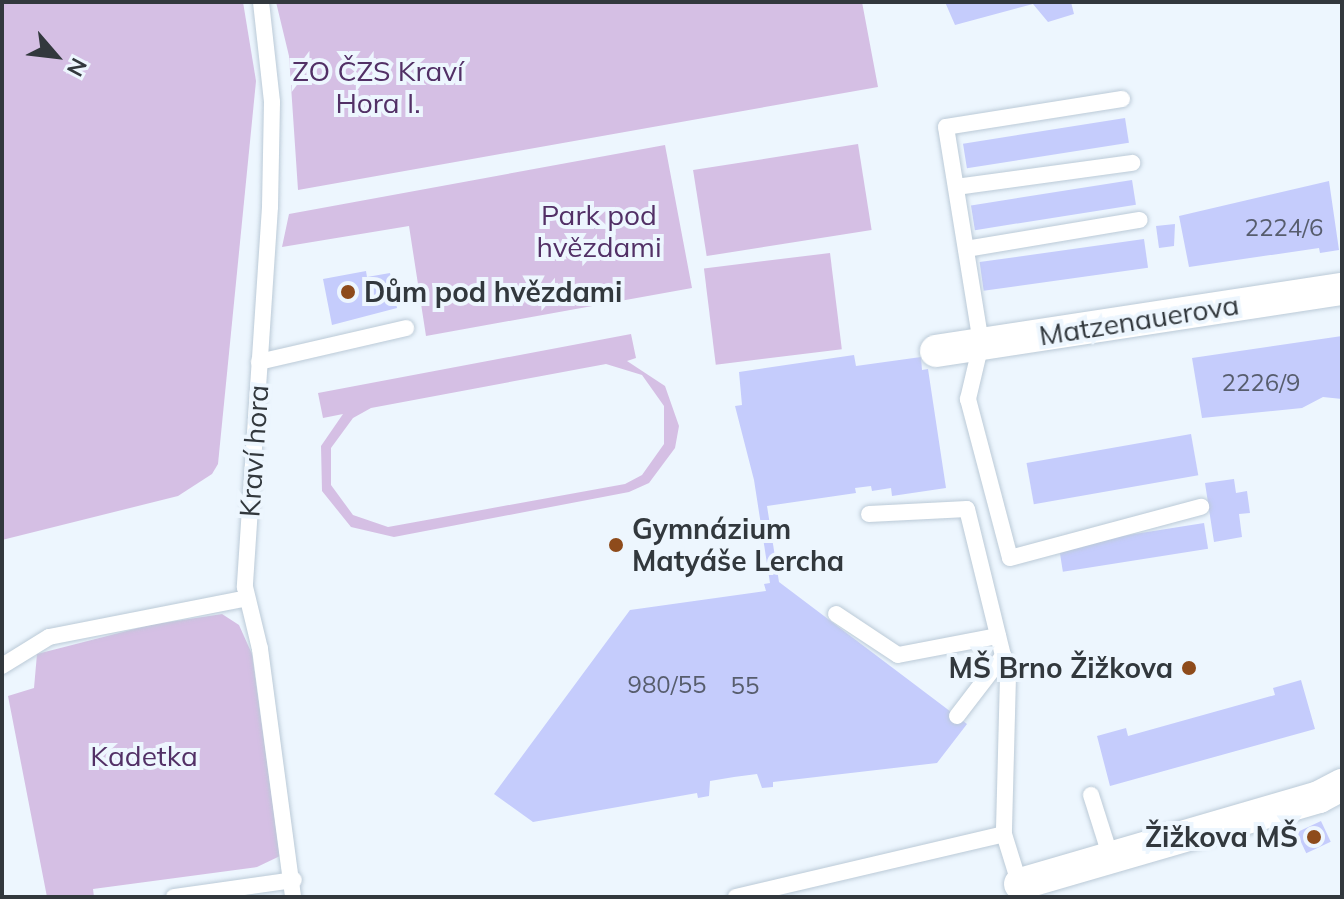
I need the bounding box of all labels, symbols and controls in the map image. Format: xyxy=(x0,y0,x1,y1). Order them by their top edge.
north arrow xyxy=(16,16,96,96)
text: N xyxy=(61,53,93,81)
park label: ZO ČZS Kraví Hora I. xyxy=(292,54,464,120)
park label: Park pod hvězdami xyxy=(536,198,662,264)
house number: 2224/6 xyxy=(1245,214,1323,242)
place label: Dům pod hvězdami xyxy=(364,275,622,309)
marker: Dům pod hvězdami xyxy=(339,283,357,301)
street label: Matzenauerova xyxy=(1037,288,1241,352)
house number: 2226/9 xyxy=(1222,369,1300,397)
street label: Kraví hora xyxy=(233,384,275,518)
place label: Gymnázium Matyáše Lercha xyxy=(632,512,844,578)
marker: Gymnázium Matyáše Lercha xyxy=(607,536,625,554)
place label: MŠ Brno Žižkova xyxy=(949,651,1173,685)
marker: MŠ Brno Žižkova xyxy=(1180,659,1198,677)
house number: 980/55 xyxy=(628,671,706,699)
house number: 55 xyxy=(731,672,759,700)
park label: Kadetka xyxy=(90,739,198,773)
place label: Žižkova MŠ xyxy=(1145,820,1298,854)
marker: Žižkova MŠ xyxy=(1305,828,1323,846)

